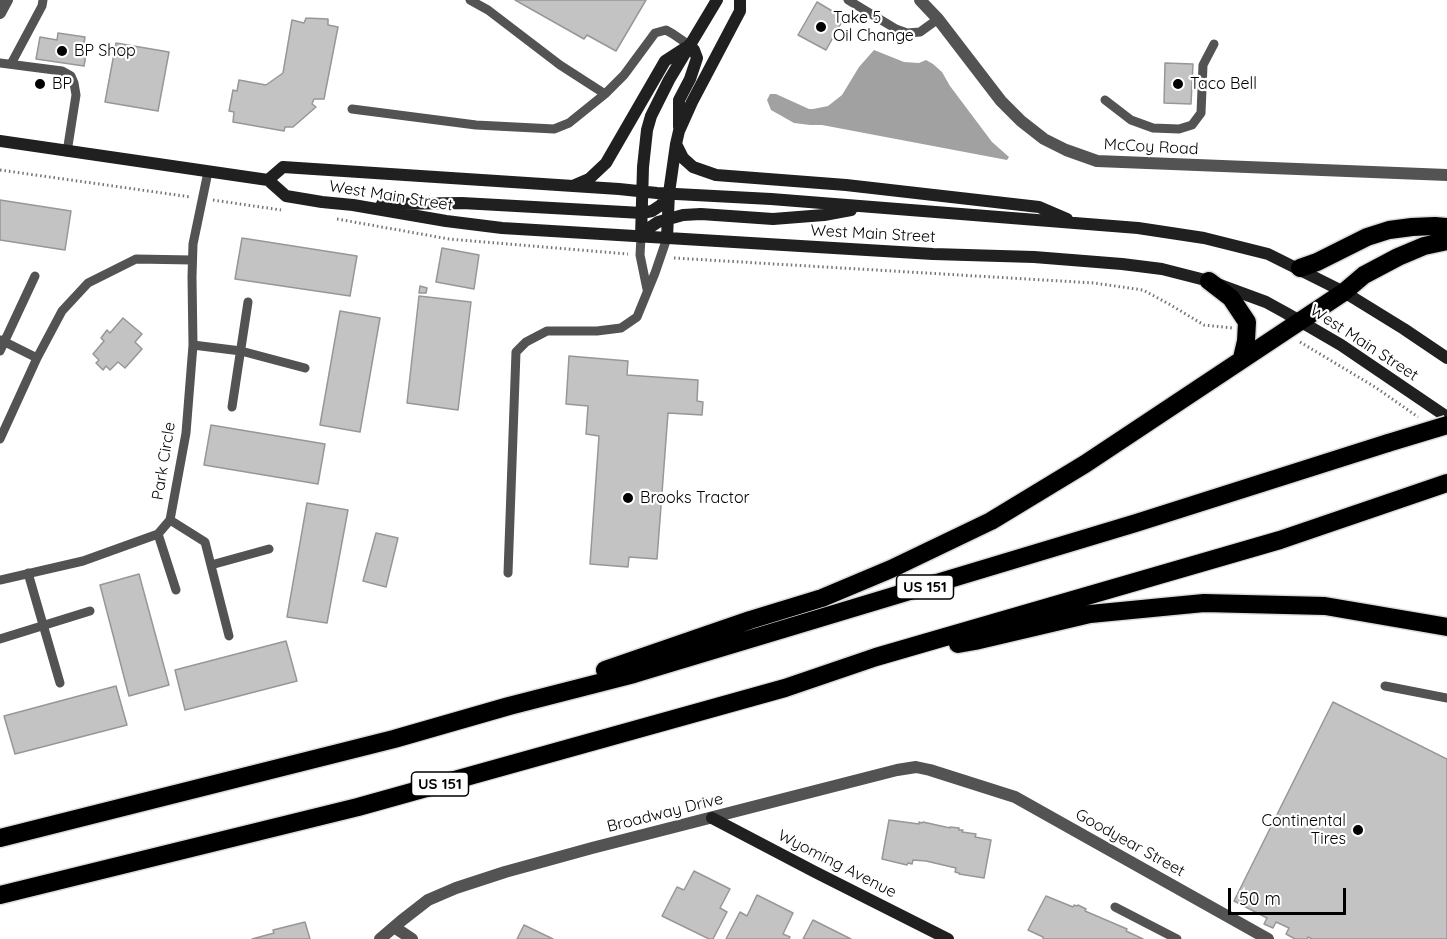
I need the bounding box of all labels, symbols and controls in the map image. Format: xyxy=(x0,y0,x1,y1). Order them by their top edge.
place label: Take 5 Oil Change xyxy=(833,8,914,46)
marker: Take 5 Oil Change xyxy=(814,20,828,34)
place label: BP Shop xyxy=(74,41,136,61)
marker: BP Shop xyxy=(55,44,69,58)
place label: BP xyxy=(52,74,72,94)
place label: Taco Bell xyxy=(1190,74,1257,94)
marker: BP xyxy=(33,77,47,91)
marker: Taco Bell xyxy=(1171,77,1185,91)
street label: McCoy Road xyxy=(1103,135,1199,159)
street label: West Main Street xyxy=(328,177,454,215)
street label: West Main Street xyxy=(810,221,936,247)
street label: West Main Street xyxy=(1306,301,1422,385)
street label: Park Circle xyxy=(148,421,180,501)
place label: Brooks Tractor xyxy=(640,488,750,508)
marker: Brooks Tractor xyxy=(621,491,635,505)
road number: US 151 xyxy=(896,575,954,599)
road number: US 151 xyxy=(412,772,468,796)
street label: Broadway Drive xyxy=(605,789,725,837)
street label: Goodyear Street xyxy=(1072,805,1188,881)
place label: Continental Tires xyxy=(1261,811,1346,849)
marker: Continental Tires xyxy=(1351,823,1365,837)
street label: Wyoming Avenue xyxy=(775,826,899,902)
scale bar xyxy=(1231,876,1350,914)
text: 50 m xyxy=(1239,887,1281,910)

